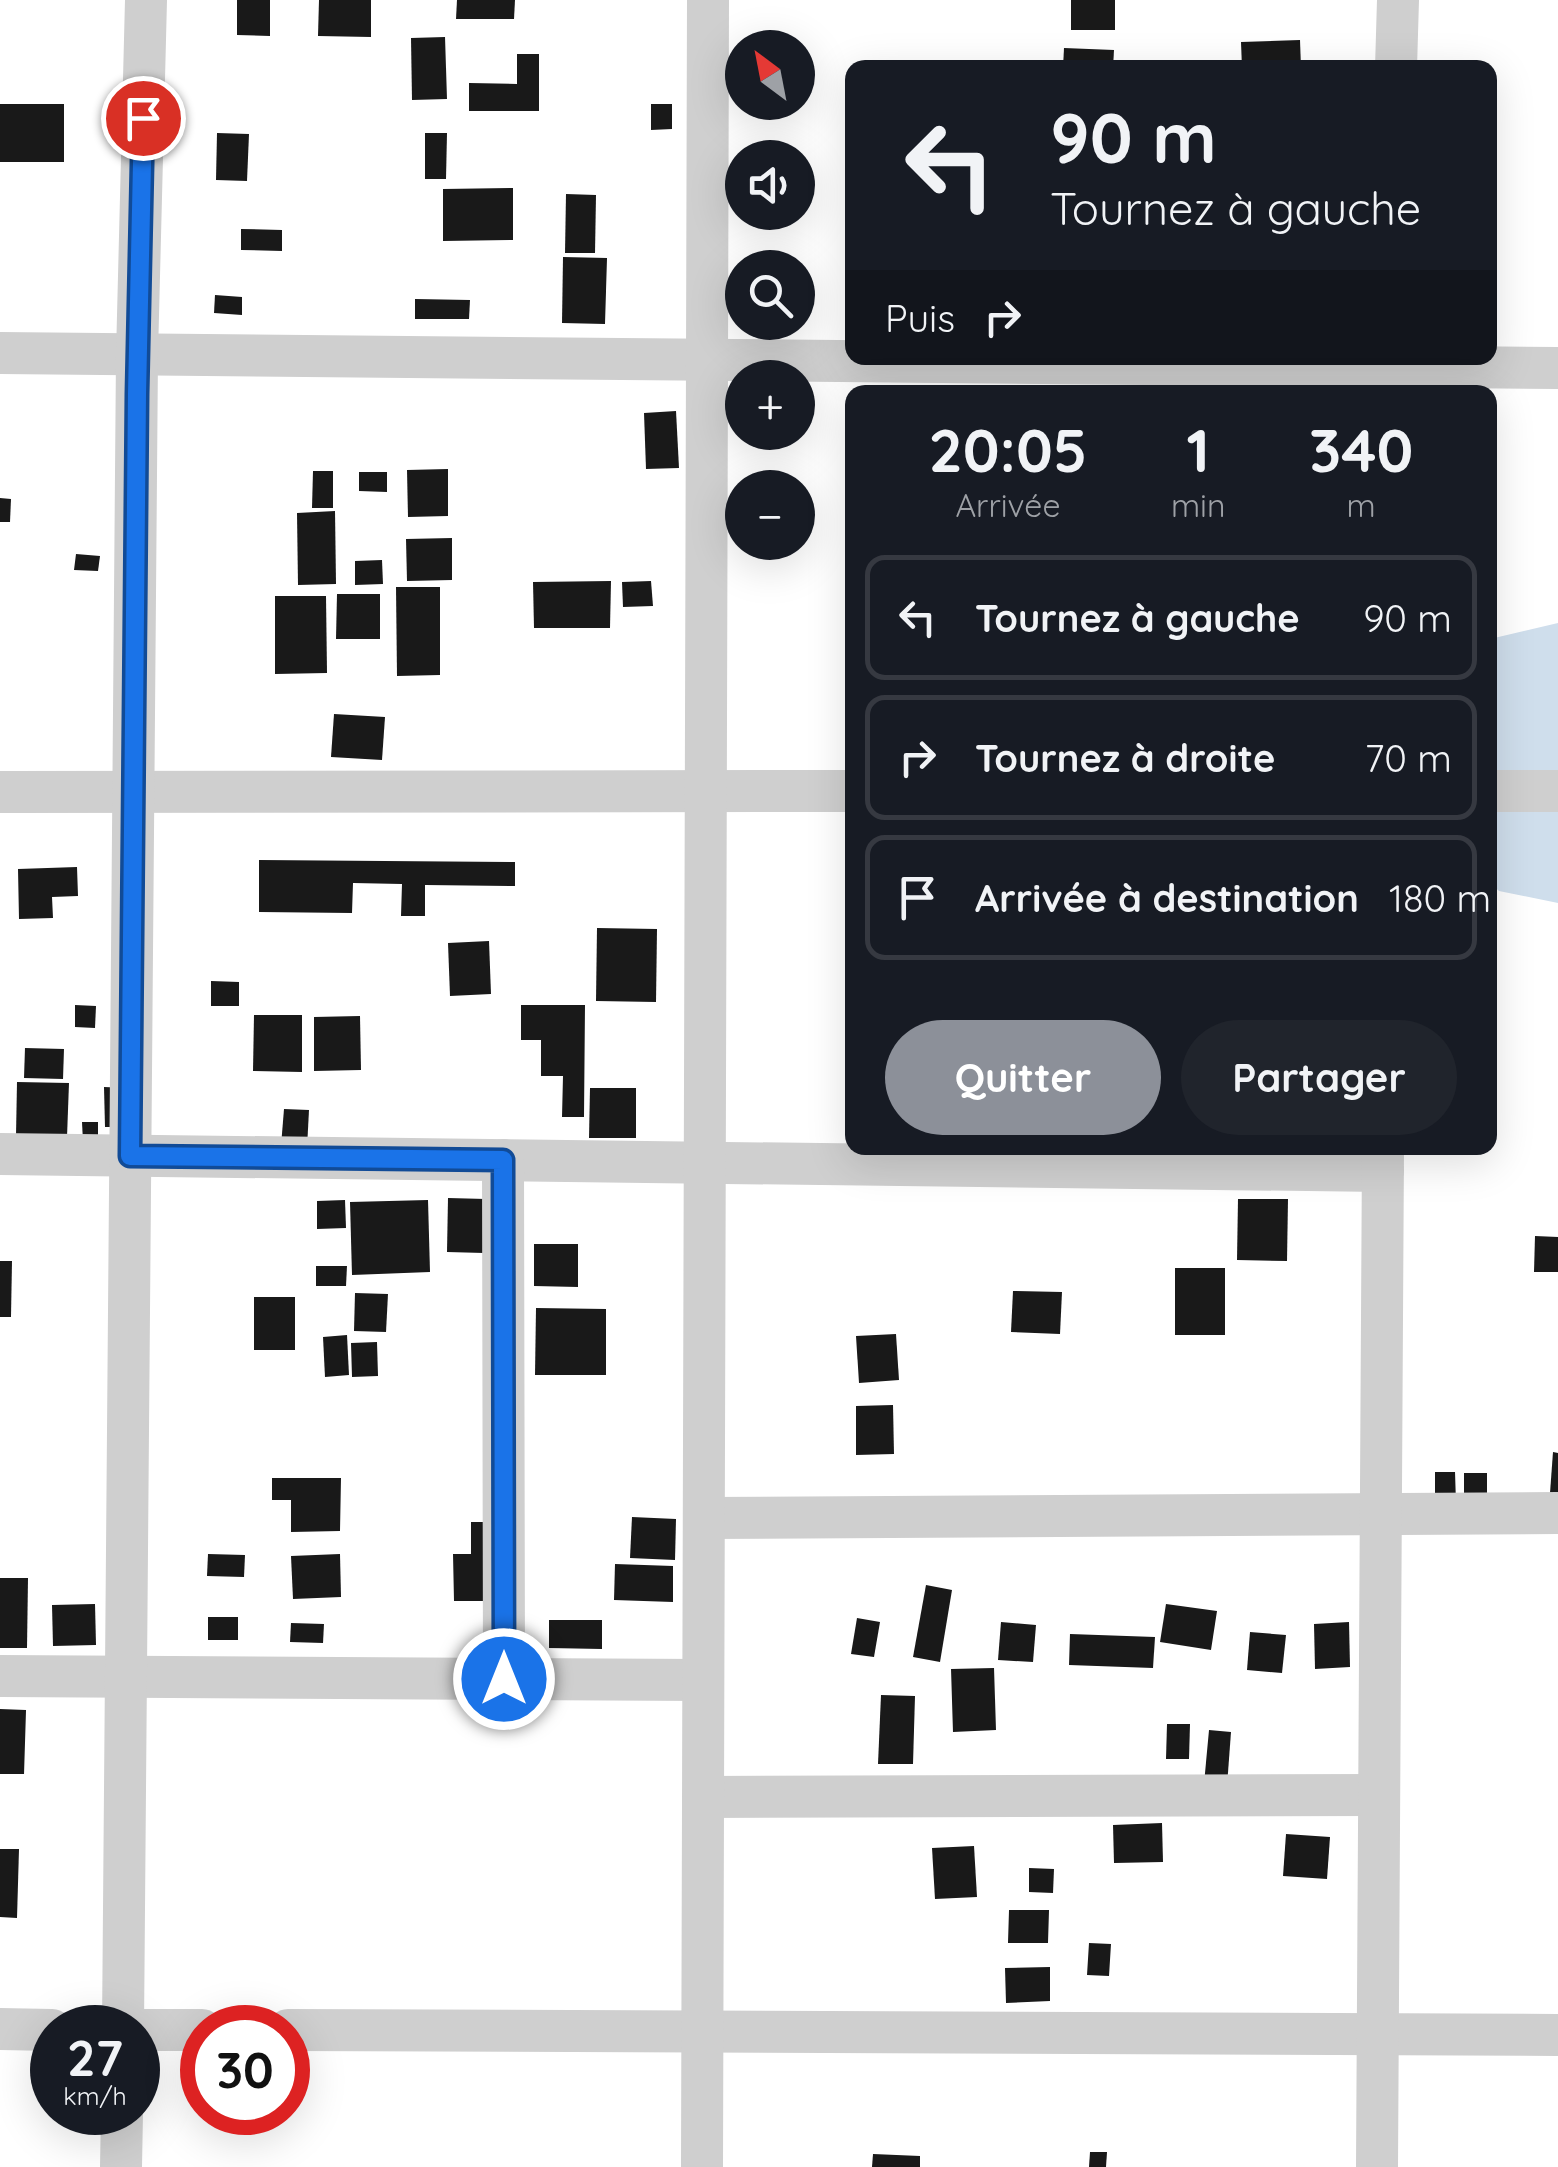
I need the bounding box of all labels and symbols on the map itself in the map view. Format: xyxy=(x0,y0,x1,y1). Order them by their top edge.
north arrow xyxy=(725,30,815,120)
pin xyxy=(101,76,186,161)
position arrow xyxy=(452,1627,556,1731)
speed limit sign: 30 xyxy=(180,2005,310,2135)

